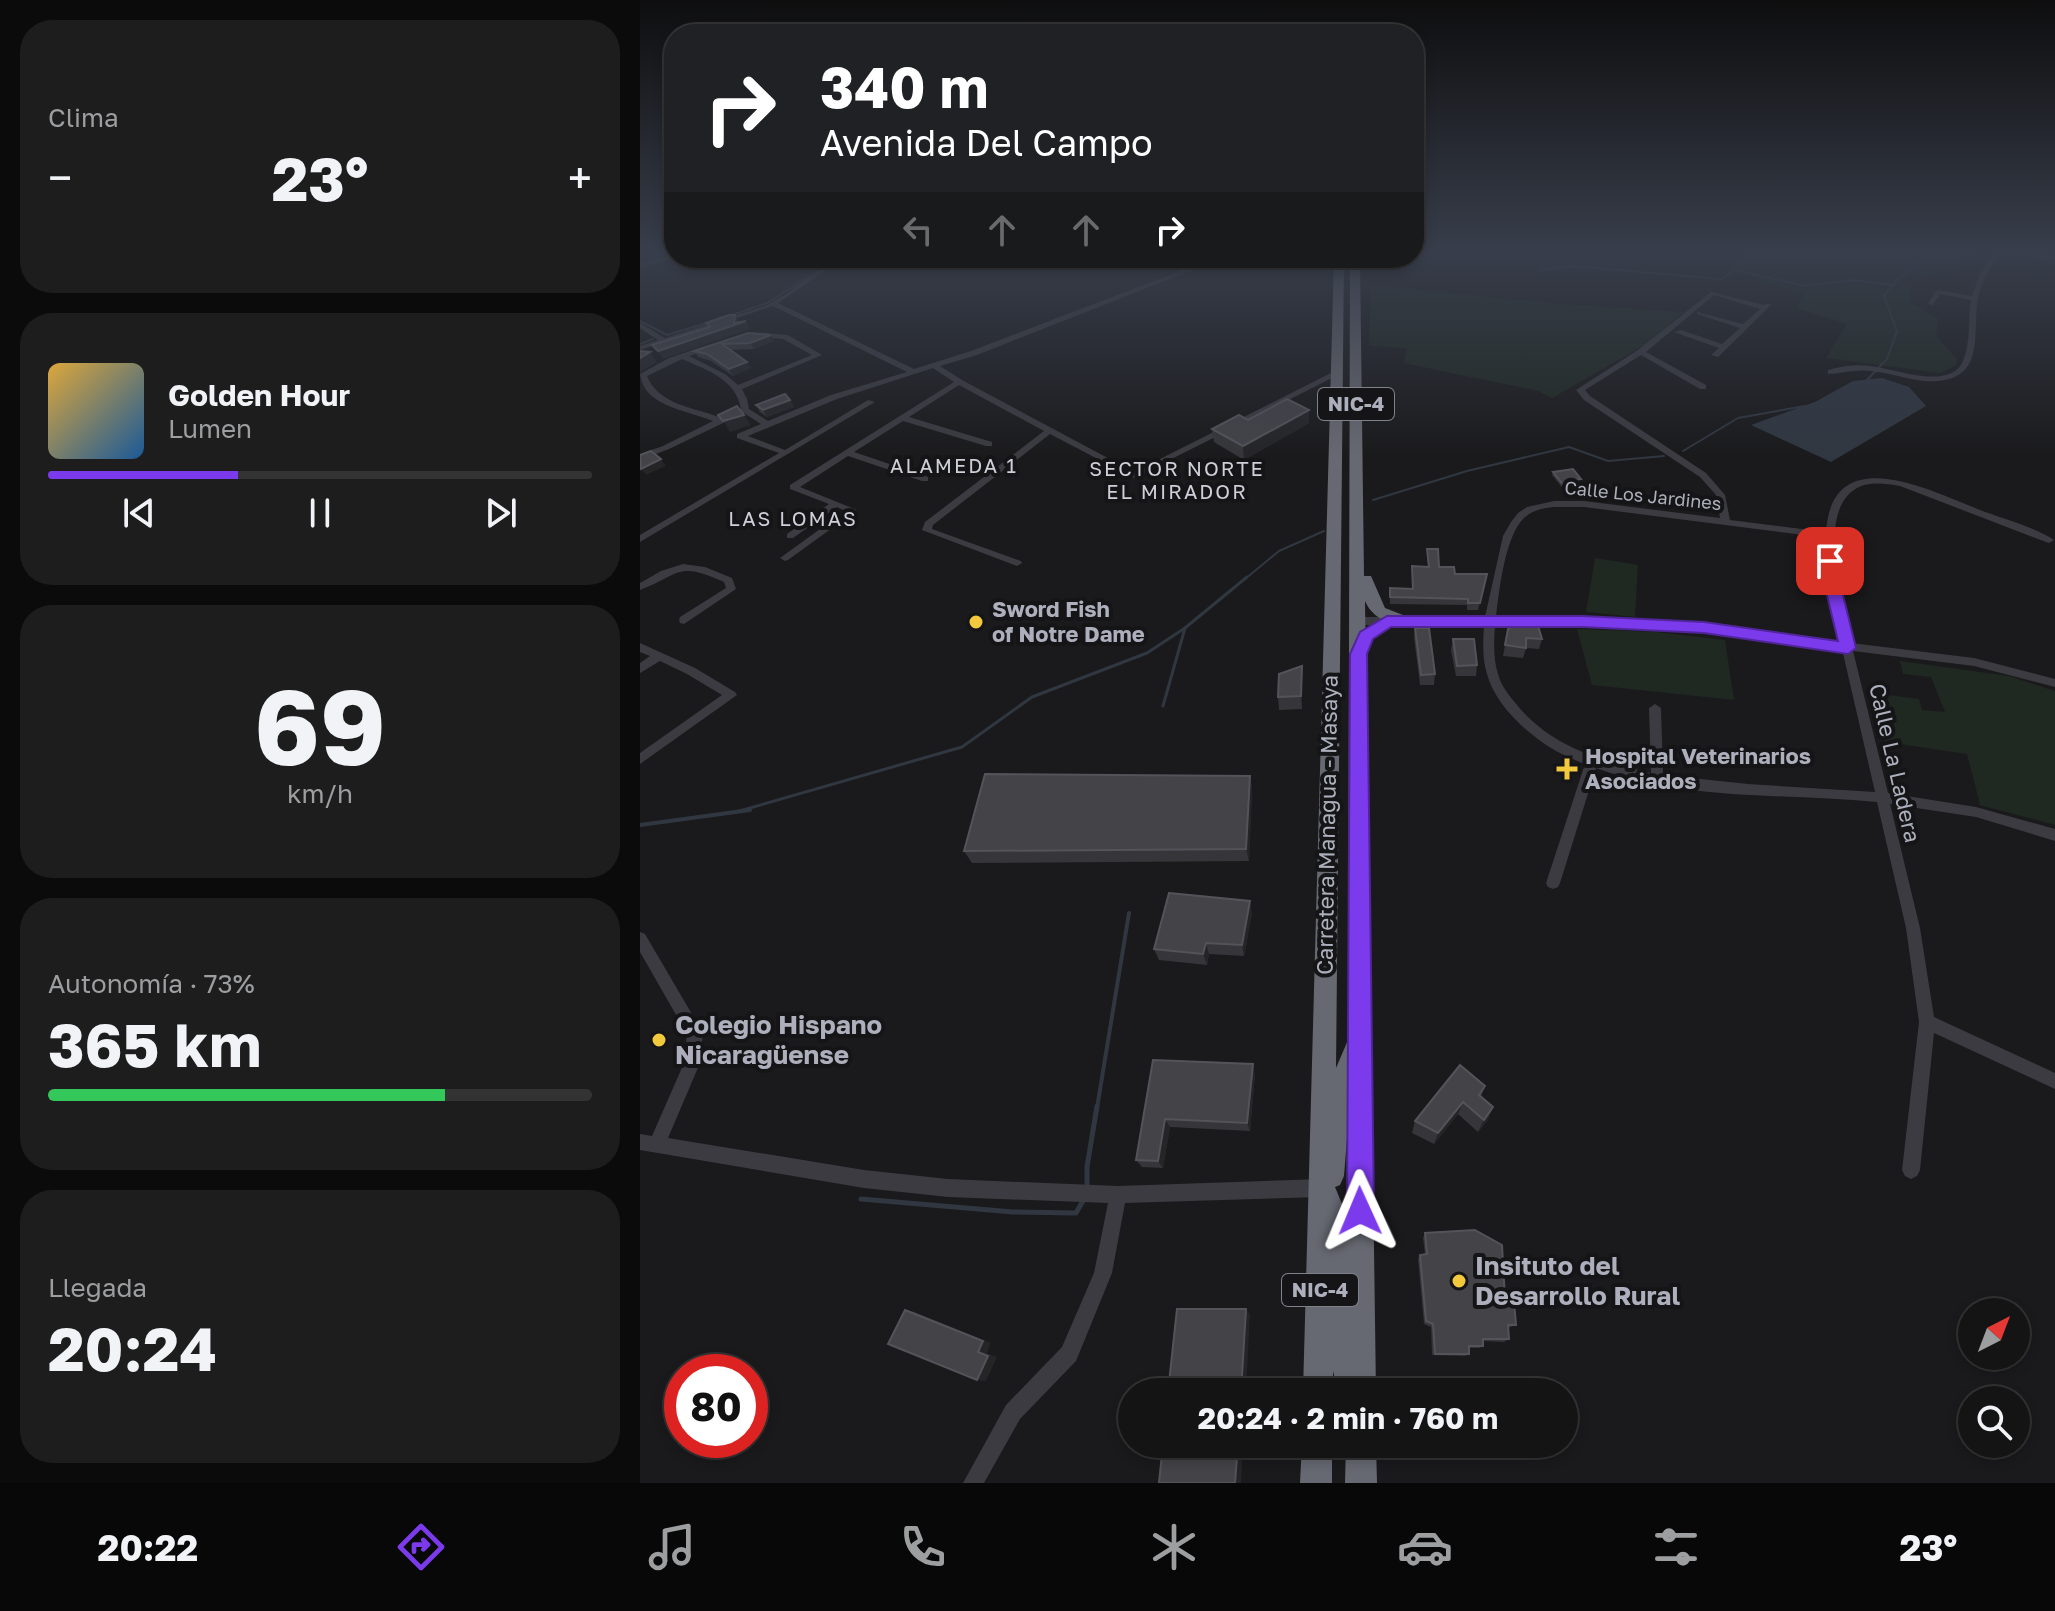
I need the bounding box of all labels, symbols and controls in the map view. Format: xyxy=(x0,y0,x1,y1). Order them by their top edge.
text: 340 m xyxy=(820,53,989,120)
icon: right xyxy=(688,56,792,160)
text: Clima xyxy=(48,102,119,133)
text: Avenida Del Campo xyxy=(820,121,1153,164)
text: 23° xyxy=(272,142,368,214)
text: − xyxy=(48,151,72,204)
text: + xyxy=(568,151,592,204)
icon: left xyxy=(896,208,940,252)
icon: ahead xyxy=(980,208,1024,252)
icon: ahead xyxy=(1064,208,1108,252)
icon: right xyxy=(1148,208,1192,252)
text: Golden Hour xyxy=(168,377,350,413)
road number: NIC-4 xyxy=(1318,388,1394,420)
text: Lumen xyxy=(168,413,252,444)
district label: ALAMEDA 1 xyxy=(890,453,1018,477)
district label: SECTOR NORTE EL MIRADOR xyxy=(1089,456,1265,503)
street label: Calle Los Jardines xyxy=(1564,476,1723,514)
icon: previous xyxy=(117,491,161,535)
icon: pause xyxy=(298,491,342,535)
icon: next xyxy=(479,491,523,535)
district label: LAS LOMAS xyxy=(728,506,858,530)
pin xyxy=(1796,527,1864,595)
icon: arrive xyxy=(1808,539,1852,583)
place label: Sword Fish of Notre Dame xyxy=(992,595,1145,647)
marker: Sword Fish of Notre Dame xyxy=(967,613,985,631)
text: 69 xyxy=(254,663,386,788)
street label: Carretera Managua - Masaya xyxy=(1310,675,1343,975)
street label: Calle La Ladera xyxy=(1864,681,1927,845)
place label: Hospital Veterinarios Asociados xyxy=(1585,742,1811,794)
marker: Hospital Veterinarios Asociados xyxy=(1556,758,1578,780)
text: km/h xyxy=(287,778,353,809)
text: Autonomía · 73% xyxy=(48,968,255,999)
text: 365 km xyxy=(48,1008,262,1080)
place label: Colegio Hispano Nicaragüense xyxy=(675,1009,882,1070)
marker: Colegio Hispano Nicaragüense xyxy=(650,1031,668,1049)
position arrow xyxy=(1318,1169,1402,1253)
place label: Insituto del Desarrollo Rural xyxy=(1475,1250,1680,1311)
text: Llegada xyxy=(48,1272,147,1303)
marker: Insituto del Desarrollo Rural xyxy=(1450,1272,1468,1290)
road number: NIC-4 xyxy=(1282,1274,1358,1306)
north arrow xyxy=(1958,1298,2030,1370)
map controls xyxy=(1958,1298,2030,1458)
text: 20:24 xyxy=(48,1312,217,1384)
speed limit sign: 80 xyxy=(664,1354,768,1458)
button: search xyxy=(1958,1386,2030,1458)
text: 20:24 · 2 min · 760 m xyxy=(1198,1400,1498,1436)
icon: directions xyxy=(393,1519,449,1575)
icon: music xyxy=(644,1519,700,1575)
icon: phone xyxy=(895,1519,951,1575)
icon: climate xyxy=(1146,1519,1202,1575)
icon: car xyxy=(1397,1519,1453,1575)
icon: filters xyxy=(1648,1519,1704,1575)
text: 20:22 xyxy=(98,1526,198,1569)
text: 23° xyxy=(1899,1526,1957,1569)

